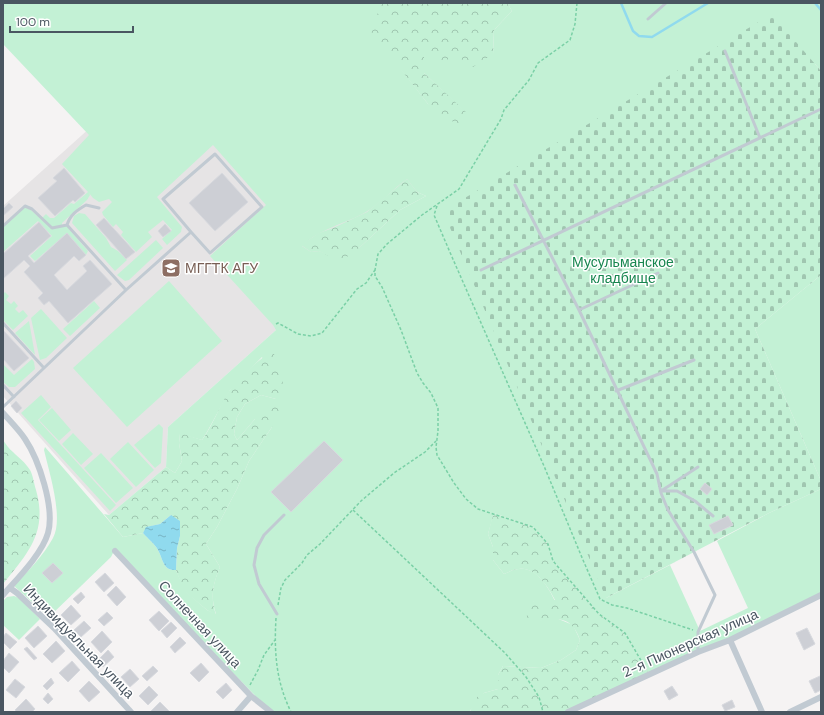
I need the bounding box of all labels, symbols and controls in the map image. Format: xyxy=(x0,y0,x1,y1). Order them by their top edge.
scale bar xyxy=(10,8,133,34)
text: 100 m xyxy=(16,14,50,30)
park label: Мусульманское кладбище xyxy=(572,253,674,287)
school or university icon: МГГТК АГУ xyxy=(160,257,182,279)
place label: МГГТК АГУ xyxy=(185,259,258,277)
street label: Солнечная улица xyxy=(155,576,245,672)
street label: Индивидуальная улица xyxy=(20,580,139,702)
street label: 2-я Пионерская улица xyxy=(619,605,761,681)

